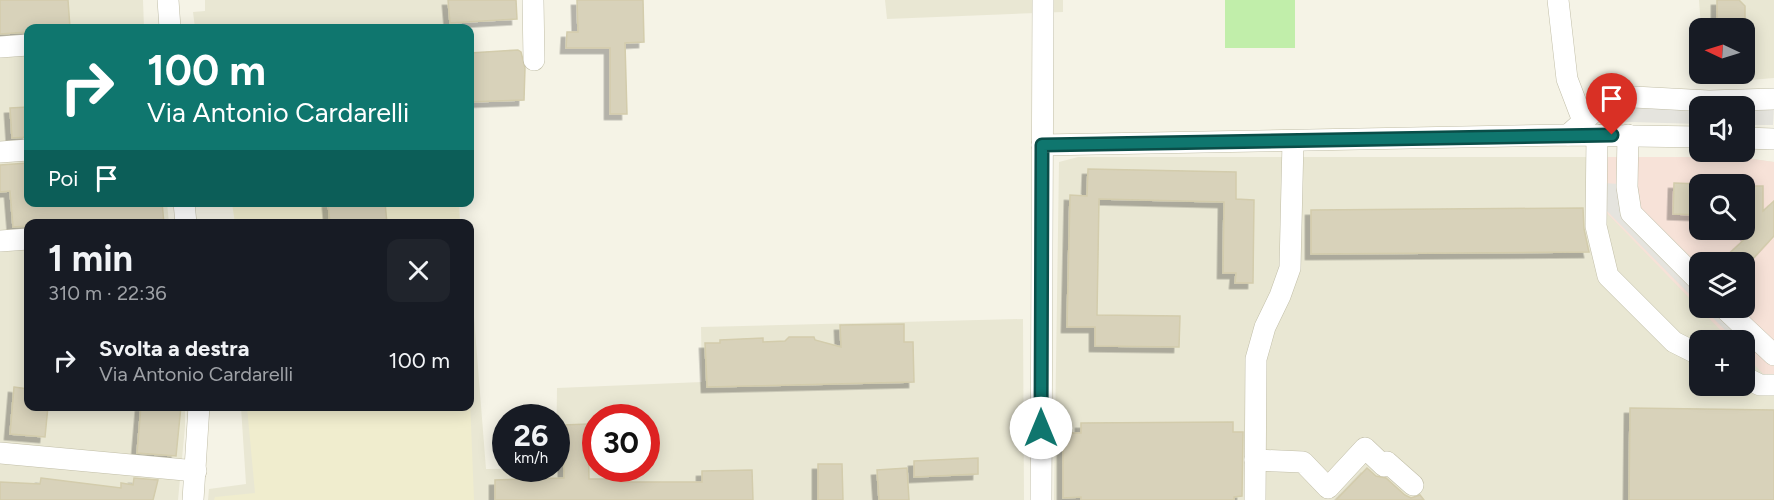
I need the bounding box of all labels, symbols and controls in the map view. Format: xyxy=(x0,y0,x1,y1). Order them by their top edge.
north arrow xyxy=(1689,18,1755,84)
map controls xyxy=(1689,18,1755,396)
text: 100 m xyxy=(147,45,266,96)
icon: right xyxy=(48,48,126,126)
pin xyxy=(1586,73,1637,135)
icon: arrive xyxy=(1595,82,1628,115)
text: Via Antonio Cardarelli xyxy=(147,96,409,129)
button: sound xyxy=(1689,96,1755,162)
icon: arrive xyxy=(90,162,123,195)
text: Poi xyxy=(48,165,78,192)
button: search xyxy=(1689,174,1755,240)
text: 1 min xyxy=(48,237,133,280)
button: close xyxy=(387,239,450,302)
button: layers xyxy=(1689,252,1755,318)
text: 310 m · 22:36 xyxy=(48,281,167,305)
button: + xyxy=(1689,330,1755,396)
text: Svolta a destra xyxy=(99,335,249,362)
icon: right xyxy=(48,344,81,377)
text: 100 m xyxy=(389,347,450,374)
text: Via Antonio Cardarelli xyxy=(99,362,293,386)
position arrow xyxy=(1009,396,1073,460)
speed limit sign: 30 xyxy=(582,404,660,482)
text: 26 xyxy=(514,417,548,454)
text: km/h xyxy=(514,449,548,467)

